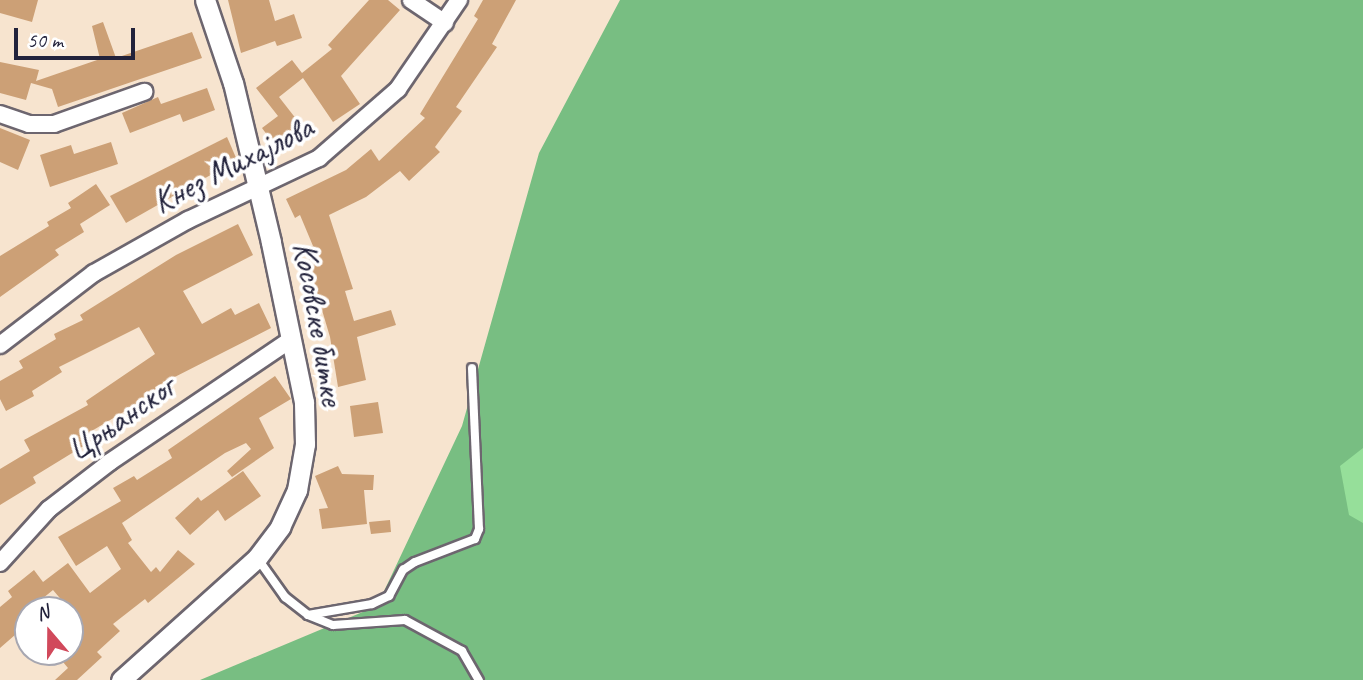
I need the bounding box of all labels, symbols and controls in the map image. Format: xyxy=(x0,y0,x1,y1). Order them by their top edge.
scale bar xyxy=(18,14,138,58)
text: 50 m xyxy=(27,27,63,53)
street label: Кнез Михајлова xyxy=(147,108,319,222)
street label: Косовске битке xyxy=(284,238,352,410)
street label: Црњанског xyxy=(60,368,182,470)
north arrow xyxy=(14,596,84,666)
text: N xyxy=(33,600,52,626)

